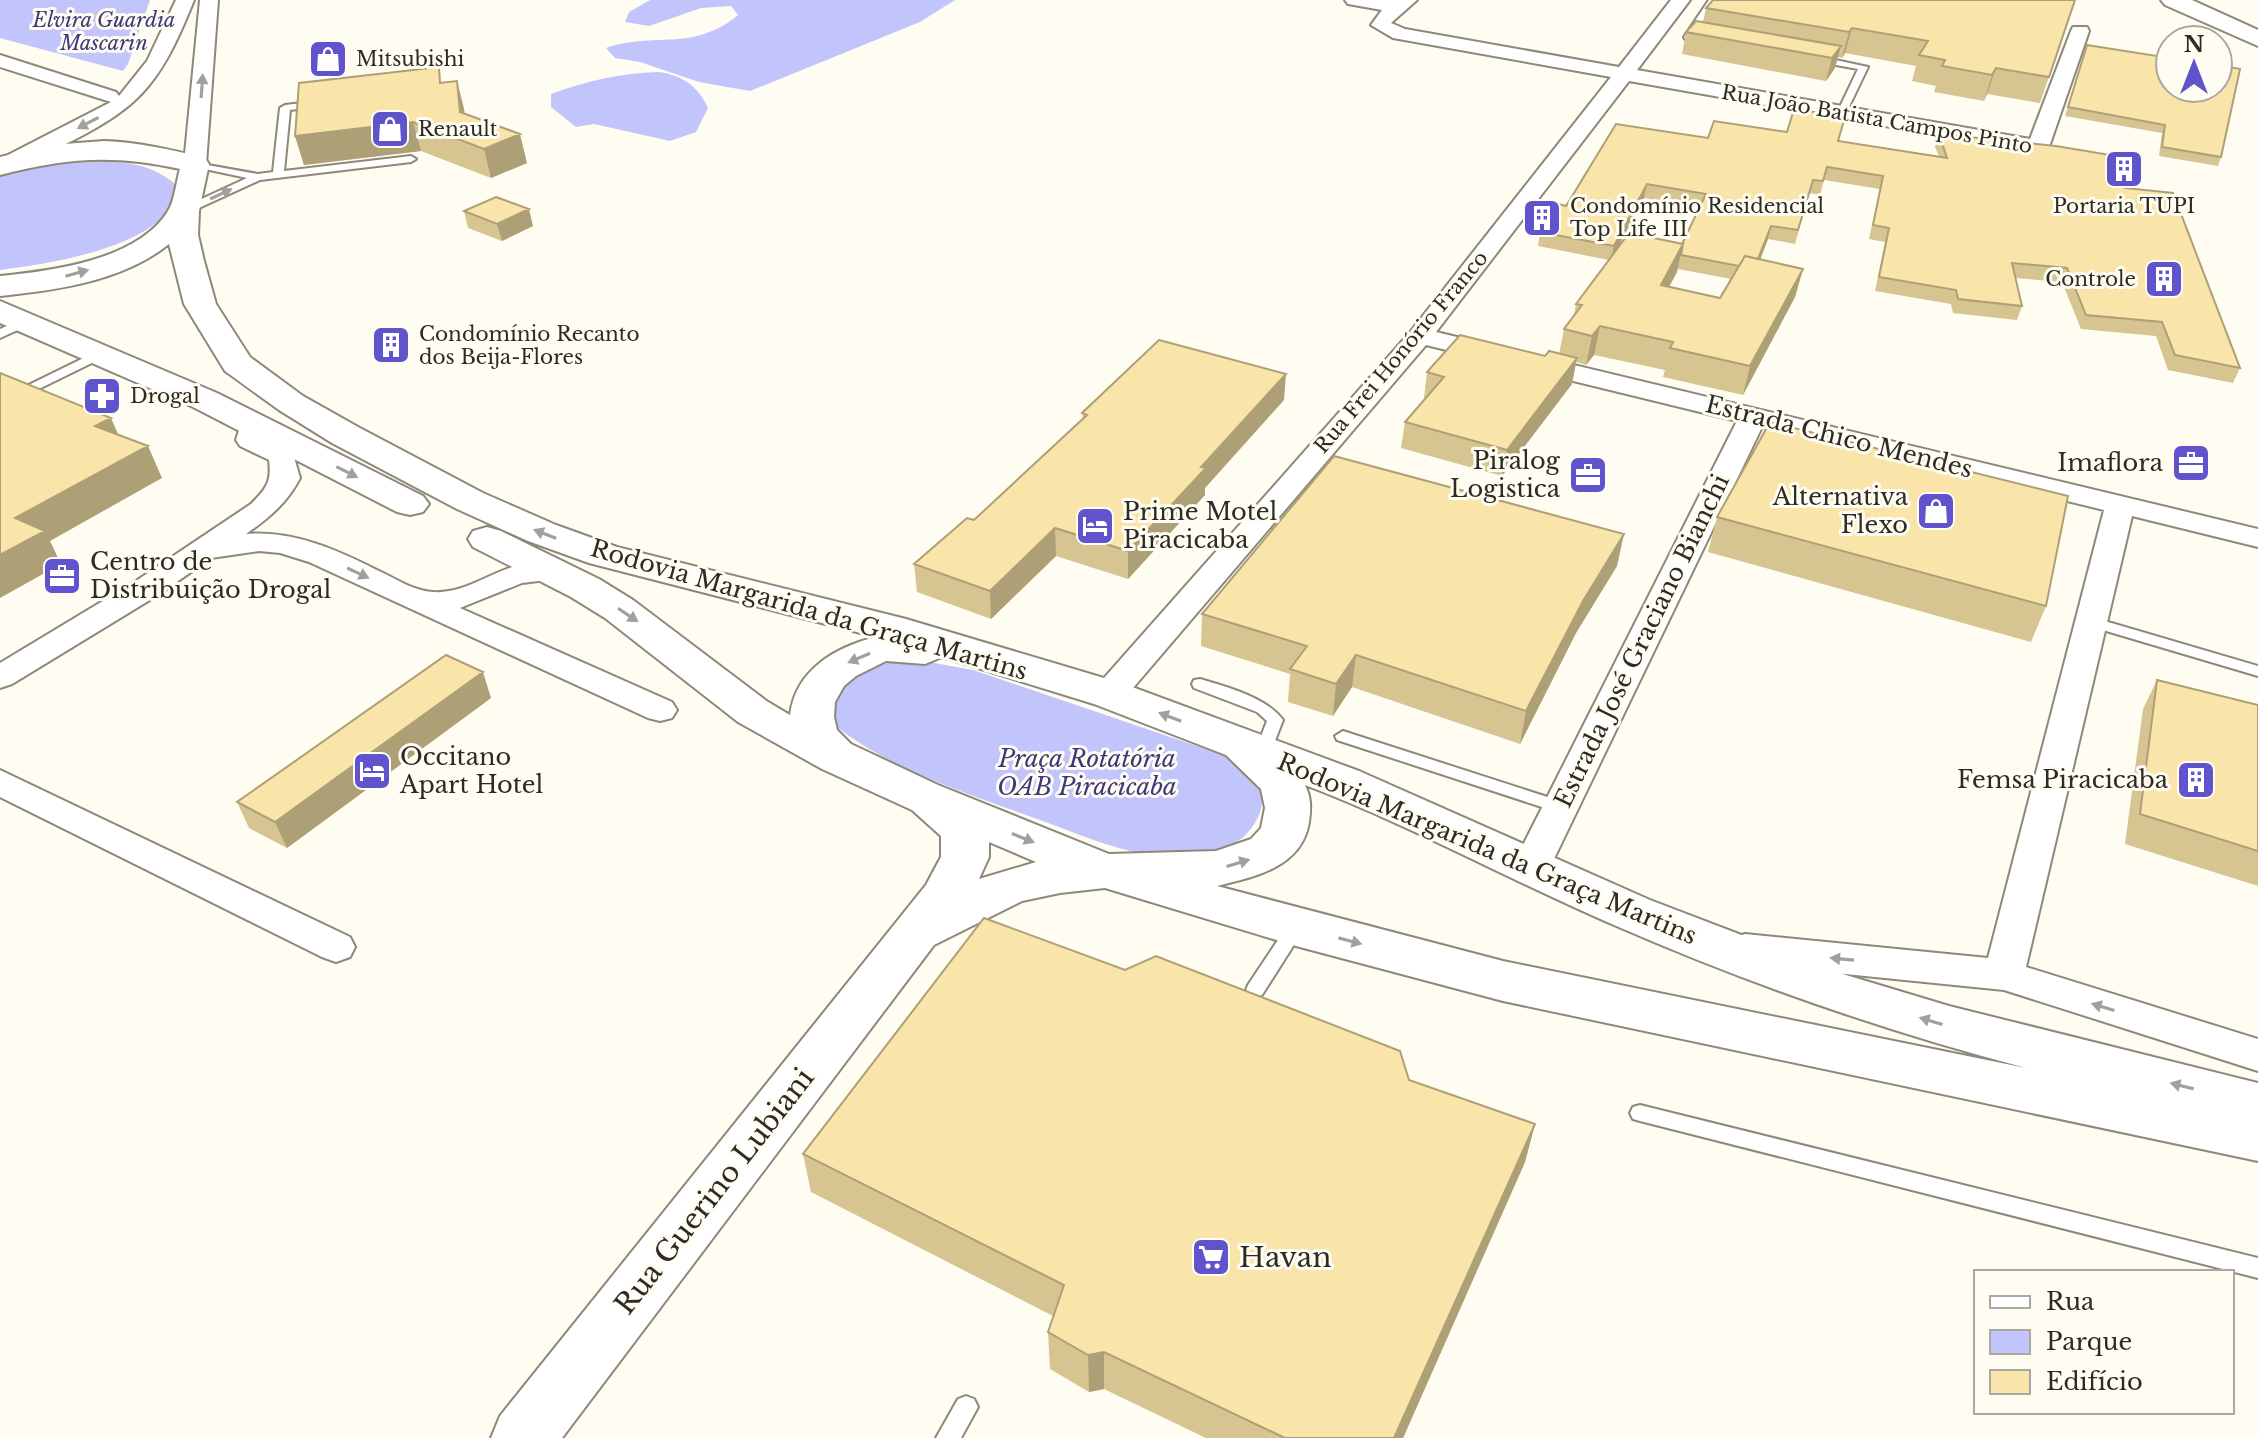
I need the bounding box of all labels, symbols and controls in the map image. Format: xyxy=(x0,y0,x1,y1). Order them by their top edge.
park label: Elvira Guardia Mascarin xyxy=(32,8,175,55)
north arrow xyxy=(2154,24,2234,104)
text: N xyxy=(2184,31,2205,58)
shop icon: Mitsubishi xyxy=(307,38,349,80)
place label: Mitsubishi xyxy=(356,47,464,71)
one-way arrow xyxy=(196,73,209,98)
street label: Rua João Batista Campos Pinto xyxy=(1720,80,2034,158)
shop icon: Renault xyxy=(369,108,411,150)
one-way arrow xyxy=(76,116,99,129)
place label: Renault xyxy=(418,117,498,141)
building icon: Portaria TUPI xyxy=(2103,148,2145,190)
one-way arrow xyxy=(209,187,232,201)
place label: Condomínio Residencial Top Life III xyxy=(1570,194,1824,241)
place label: Portaria TUPI xyxy=(2053,194,2195,218)
building icon: Condomínio Residencial Top Life III xyxy=(1521,197,1563,239)
street label: Rua Frei Honório Franco xyxy=(1309,246,1493,458)
building icon: Controle xyxy=(2143,258,2185,300)
one-way arrow xyxy=(65,266,89,279)
place label: Controle xyxy=(2045,267,2136,291)
place label: Condomínio Recanto dos Beija-Flores xyxy=(419,322,639,369)
building icon: Condomínio Recanto dos Beija-Flores xyxy=(370,324,412,366)
pharmacy icon: Drogal xyxy=(81,375,123,417)
place label: Drogal xyxy=(130,384,200,408)
street label: Estrada Chico Mendes xyxy=(1703,389,1976,484)
office icon: Imaflora xyxy=(2170,442,2212,484)
place label: Piralog Logistica xyxy=(1450,446,1561,503)
place label: Imaflora xyxy=(2057,448,2164,477)
office icon: Piralog Logistica xyxy=(1567,454,1609,496)
one-way arrow xyxy=(335,465,358,478)
street label: Estrada José Graciano Bianchi xyxy=(1548,469,1735,812)
place label: Alternativa Flexo xyxy=(1772,482,1909,539)
shop icon: Alternativa Flexo xyxy=(1915,490,1957,532)
place label: Prime Motel Piracicaba xyxy=(1123,497,1278,554)
hotel icon: Prime Motel Piracicaba xyxy=(1074,505,1116,547)
one-way arrow xyxy=(533,527,557,540)
street label: Rodovia Margarida da Graça Martins xyxy=(587,533,1031,686)
place label: Centro de Distribuição Drogal xyxy=(90,547,331,604)
office icon: Centro de Distribuição Drogal xyxy=(41,555,83,597)
one-way arrow xyxy=(347,566,370,580)
one-way arrow xyxy=(617,607,638,622)
one-way arrow xyxy=(847,652,871,665)
one-way arrow xyxy=(1158,710,1182,723)
place label: Occitano Apart Hotel xyxy=(399,742,544,799)
park label: Praça Rotatória OAB Piracicaba xyxy=(997,744,1177,801)
street label: Rodovia Margarida da Graça Martins xyxy=(1273,747,1701,950)
hotel icon: Occitano Apart Hotel xyxy=(351,750,393,792)
building icon: Femsa Piracicaba xyxy=(2175,759,2217,801)
place label: Femsa Piracicaba xyxy=(1957,765,2169,794)
one-way arrow xyxy=(1011,831,1034,844)
one-way arrow xyxy=(1226,856,1250,869)
one-way arrow xyxy=(1338,936,1363,948)
one-way arrow xyxy=(1829,952,1854,965)
one-way arrow xyxy=(2091,1000,2115,1012)
one-way arrow xyxy=(1918,1014,1942,1027)
street label: Rua Guerino Lubiani xyxy=(607,1061,821,1322)
one-way arrow xyxy=(2170,1080,2195,1092)
supermarket icon: Havan xyxy=(1190,1236,1232,1278)
place label: Havan xyxy=(1239,1240,1331,1275)
legend xyxy=(1974,1270,2234,1414)
text: Rua xyxy=(2046,1287,2095,1316)
text: Parque xyxy=(2046,1327,2132,1356)
text: Edifício xyxy=(2046,1367,2143,1396)

